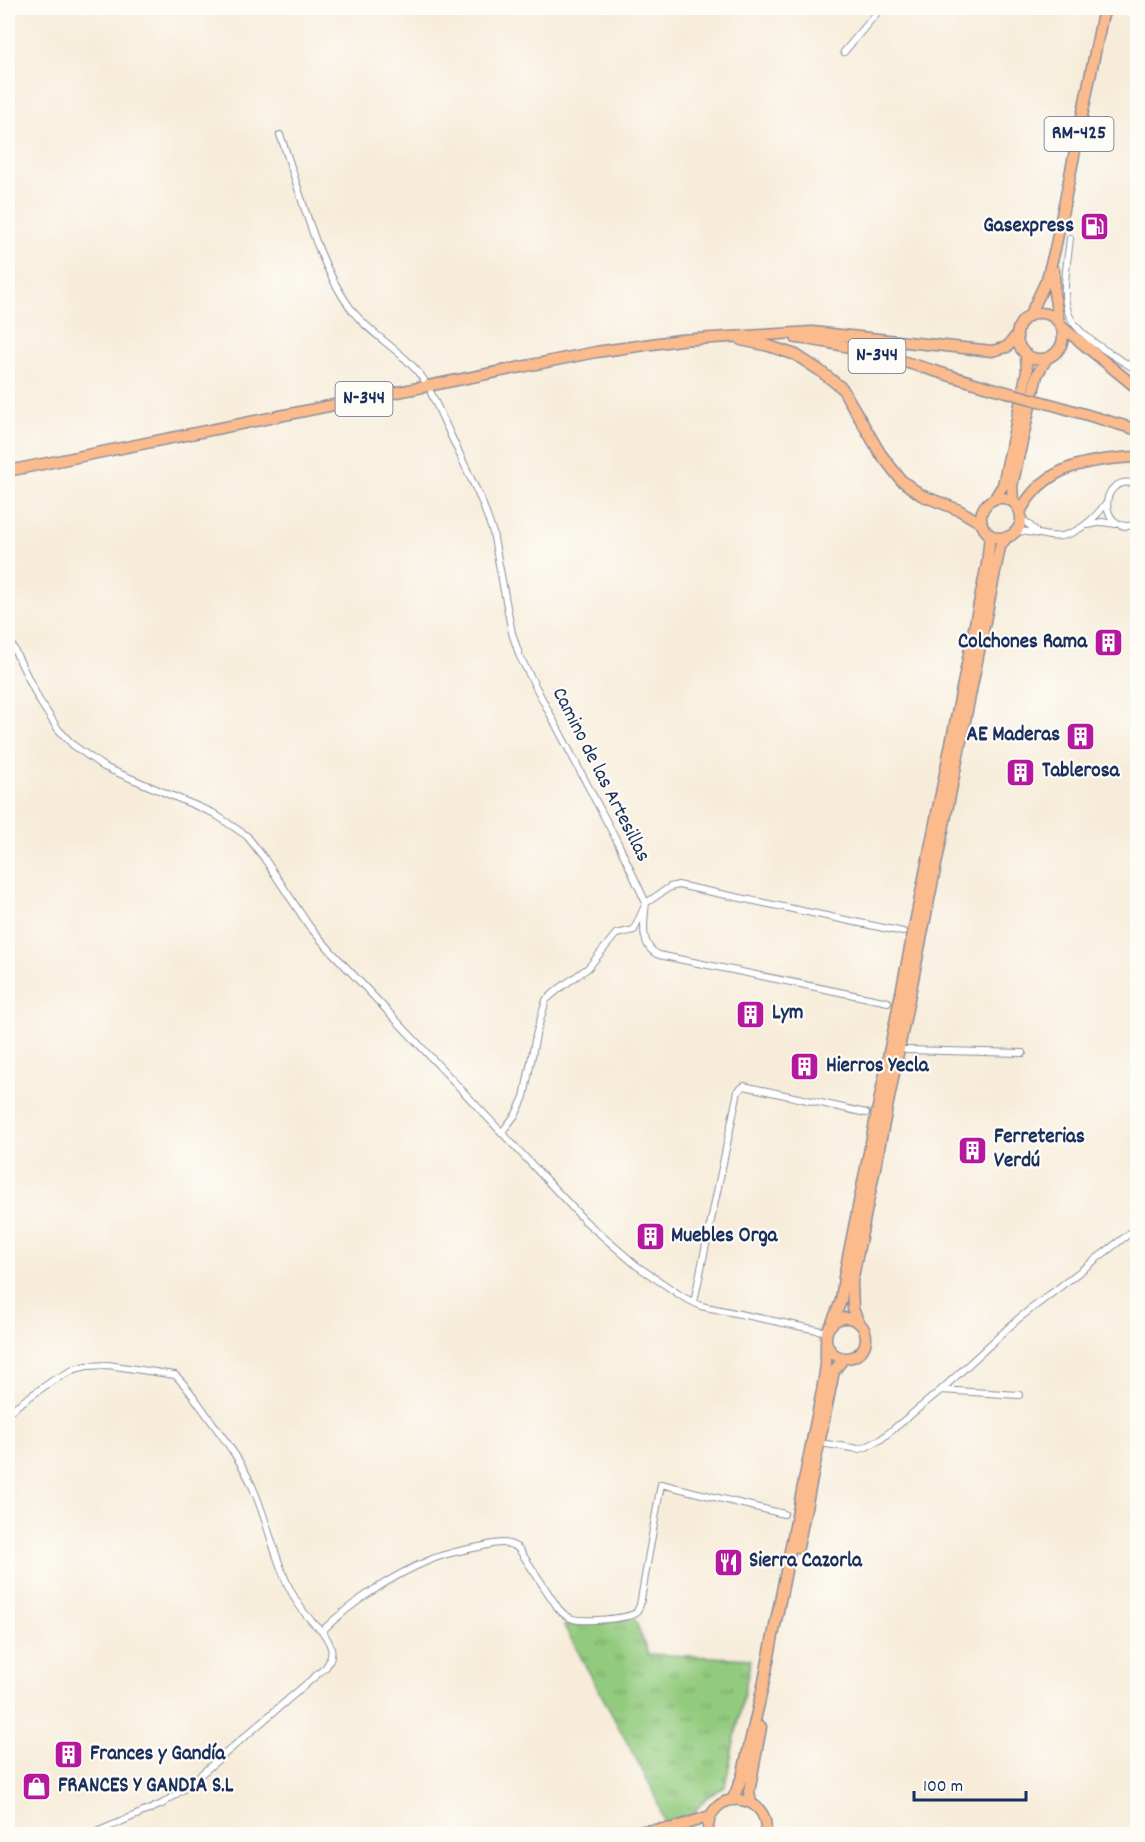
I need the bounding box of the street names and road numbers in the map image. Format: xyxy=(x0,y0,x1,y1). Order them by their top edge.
road number: RM-425 xyxy=(1044,117,1114,151)
road number: N-344 xyxy=(848,339,906,373)
road number: N-344 xyxy=(336,382,392,416)
street label: Camino de las Artesillas xyxy=(543,682,657,868)

